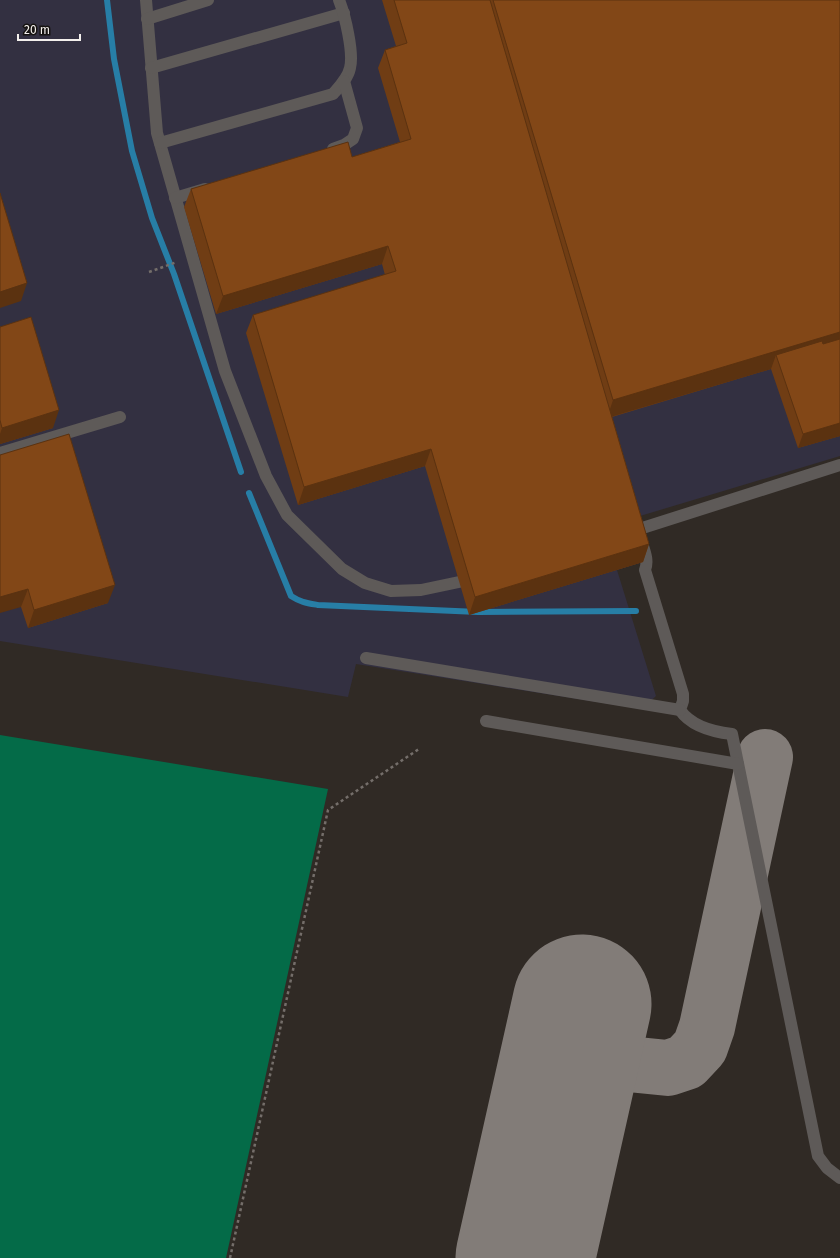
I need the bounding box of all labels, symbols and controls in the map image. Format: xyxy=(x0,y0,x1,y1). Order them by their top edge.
scale bar xyxy=(18,16,80,42)
text: 20 m xyxy=(24,23,50,37)

